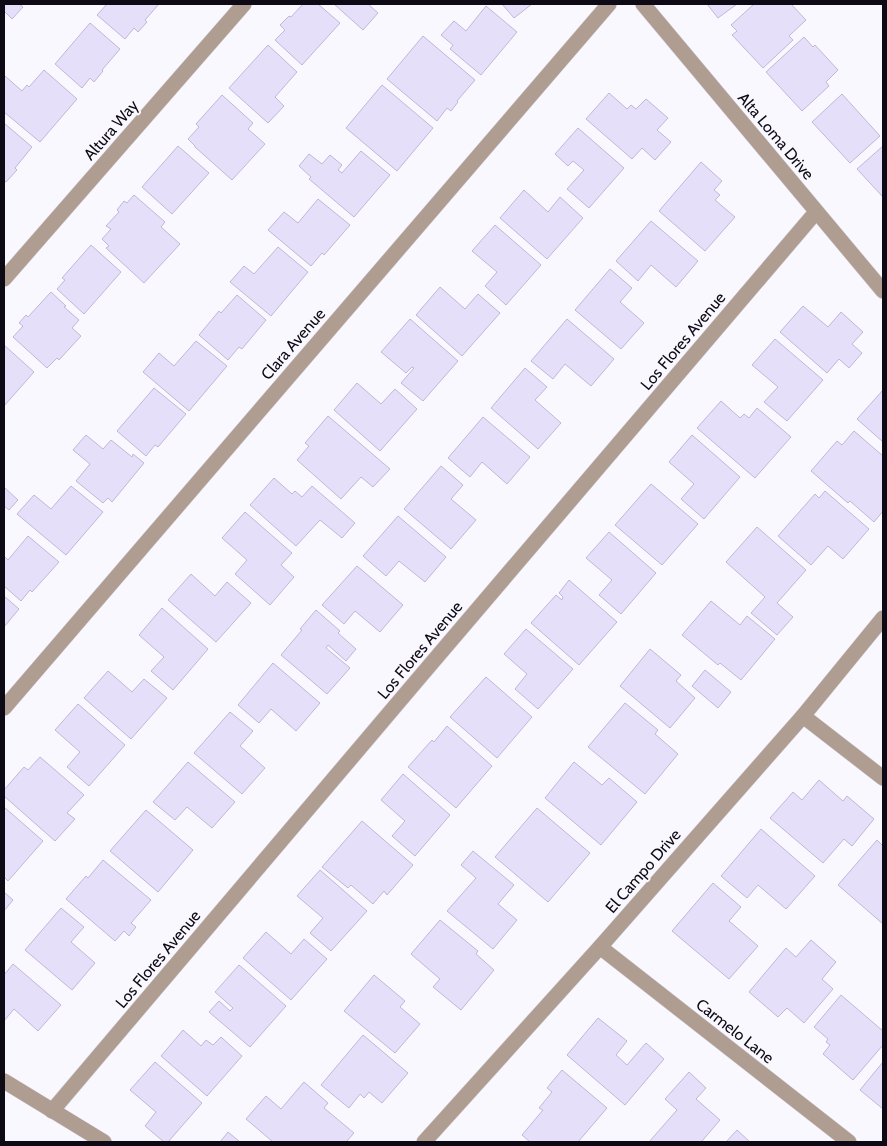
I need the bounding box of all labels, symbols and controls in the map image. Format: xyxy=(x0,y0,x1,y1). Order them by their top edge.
street label: Alta Loma Drive xyxy=(734,89,818,183)
street label: Altura Way xyxy=(80,96,142,164)
street label: Los Flores Avenue xyxy=(637,288,729,394)
street label: Clara Avenue xyxy=(257,304,329,384)
street label: Los Flores Avenue xyxy=(374,597,466,703)
street label: El Campo Drive xyxy=(601,825,685,917)
street label: Los Flores Avenue xyxy=(112,906,204,1012)
street label: Carmelo Lane xyxy=(692,995,778,1067)

